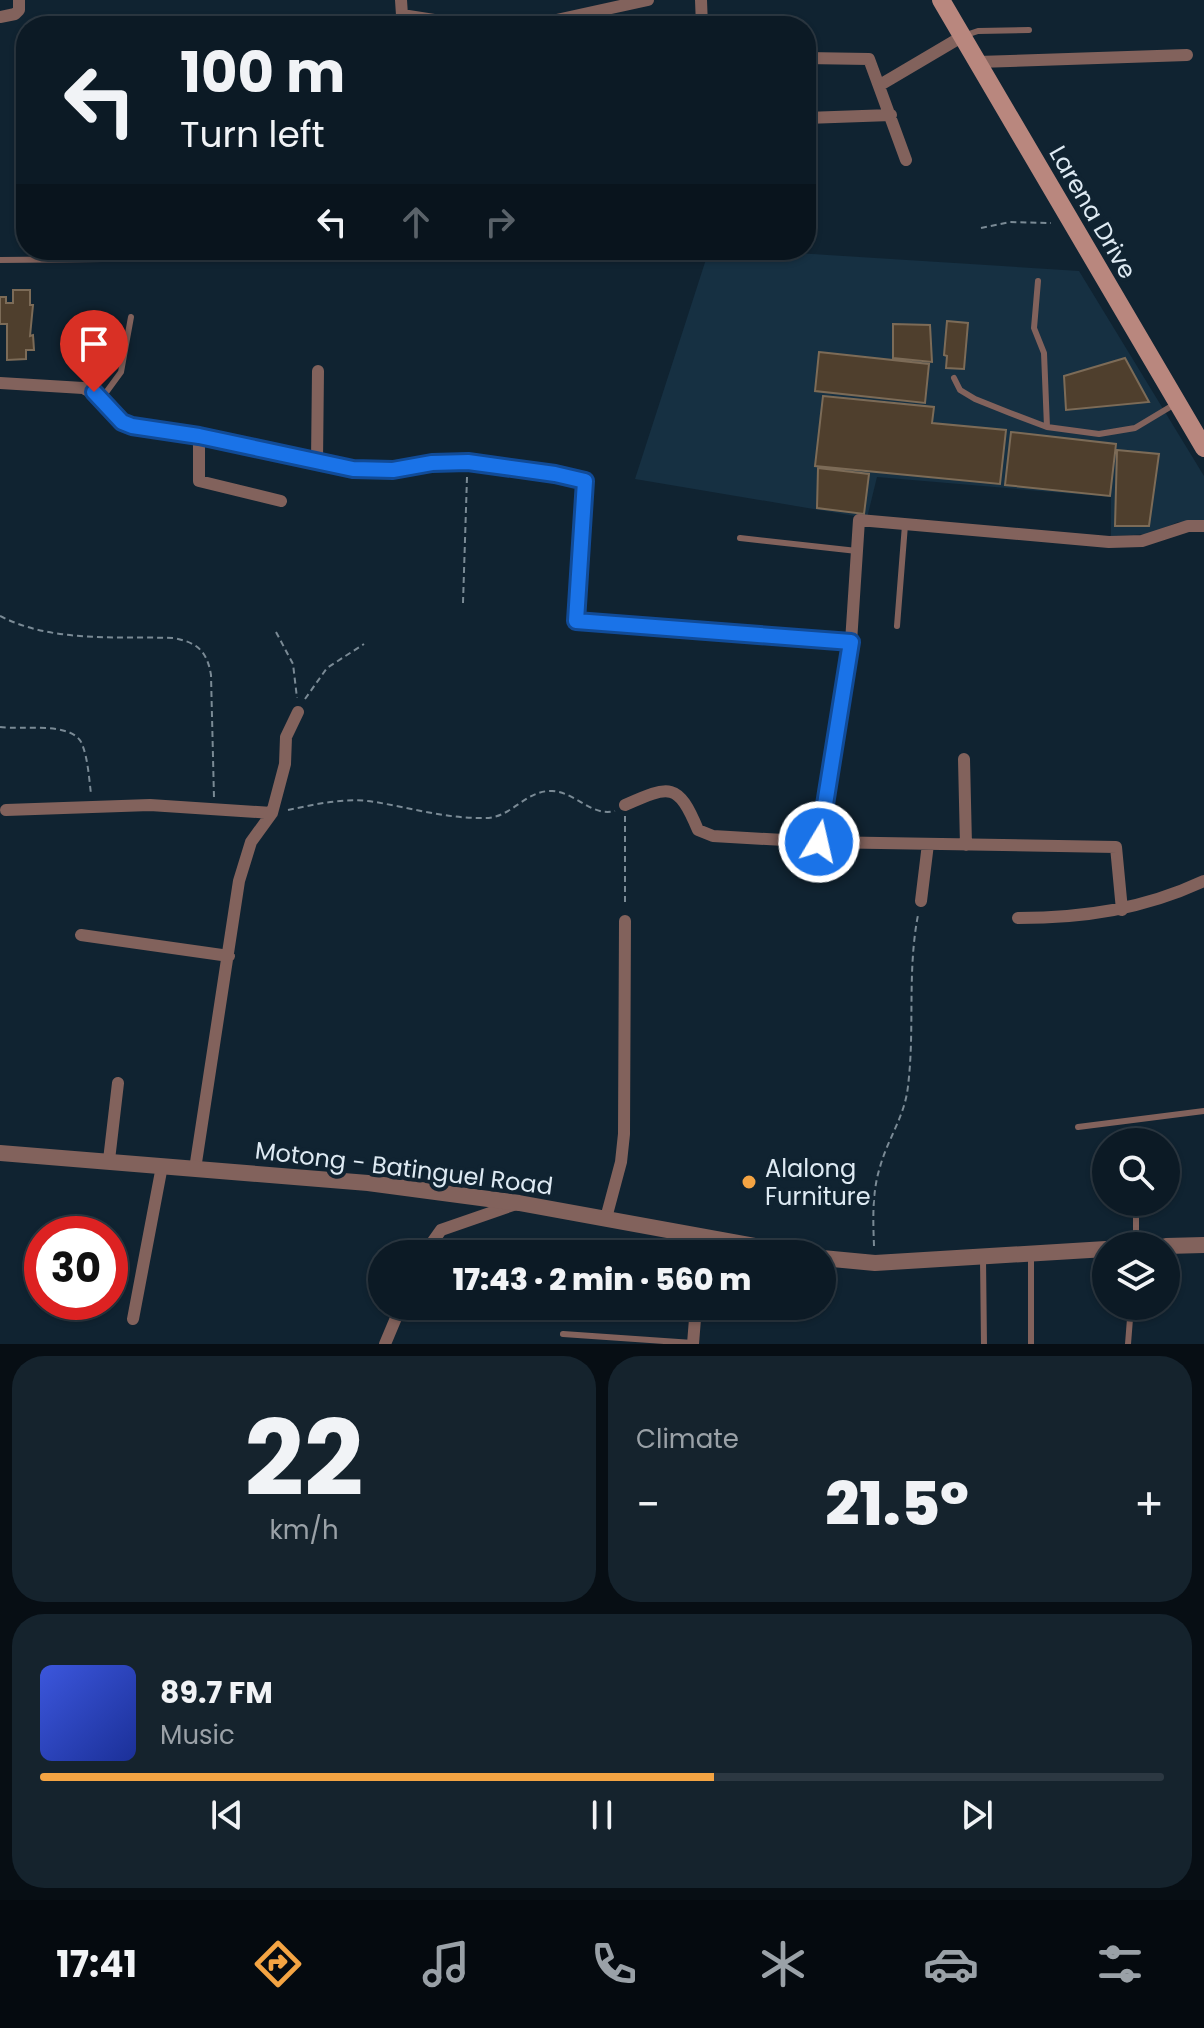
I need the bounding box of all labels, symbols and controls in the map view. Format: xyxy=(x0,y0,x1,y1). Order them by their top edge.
text: 100 m xyxy=(180,33,345,112)
icon: left xyxy=(48,48,152,152)
text: Turn left xyxy=(180,109,325,160)
street label: Larena Drive xyxy=(1042,139,1144,285)
icon: left xyxy=(310,200,354,244)
icon: ahead xyxy=(394,200,438,244)
icon: right xyxy=(478,200,522,244)
pin xyxy=(60,310,128,392)
icon: arrive xyxy=(72,322,116,366)
position arrow xyxy=(777,800,861,884)
map controls xyxy=(1092,1128,1180,1320)
button: search xyxy=(1092,1128,1180,1216)
street label: Motong - Batinguel Road xyxy=(253,1133,555,1203)
place label: Alalong Furniture xyxy=(765,1152,871,1213)
marker: Alalong Furniture xyxy=(740,1173,758,1191)
speed limit sign: 30 xyxy=(24,1216,128,1320)
button: layers xyxy=(1092,1232,1180,1320)
text: 17:43 · 2 min · 560 m xyxy=(453,1258,751,1301)
text: 22 xyxy=(245,1386,363,1531)
text: Climate xyxy=(636,1421,739,1457)
text: 21.5° xyxy=(825,1462,969,1546)
text: − xyxy=(636,1474,660,1535)
text: + xyxy=(1134,1474,1164,1535)
text: km/h xyxy=(269,1512,339,1548)
text: 89.7 FM xyxy=(160,1671,273,1714)
text: Music xyxy=(160,1717,235,1753)
icon: previous xyxy=(205,1793,249,1837)
icon: pause xyxy=(580,1793,624,1837)
icon: next xyxy=(955,1793,999,1837)
icon: directions xyxy=(250,1936,306,1992)
icon: music xyxy=(418,1936,474,1992)
icon: phone xyxy=(586,1936,642,1992)
icon: climate xyxy=(755,1936,811,1992)
icon: car xyxy=(923,1936,979,1992)
icon: filters xyxy=(1092,1936,1148,1992)
text: 17:41 xyxy=(56,1939,137,1990)

